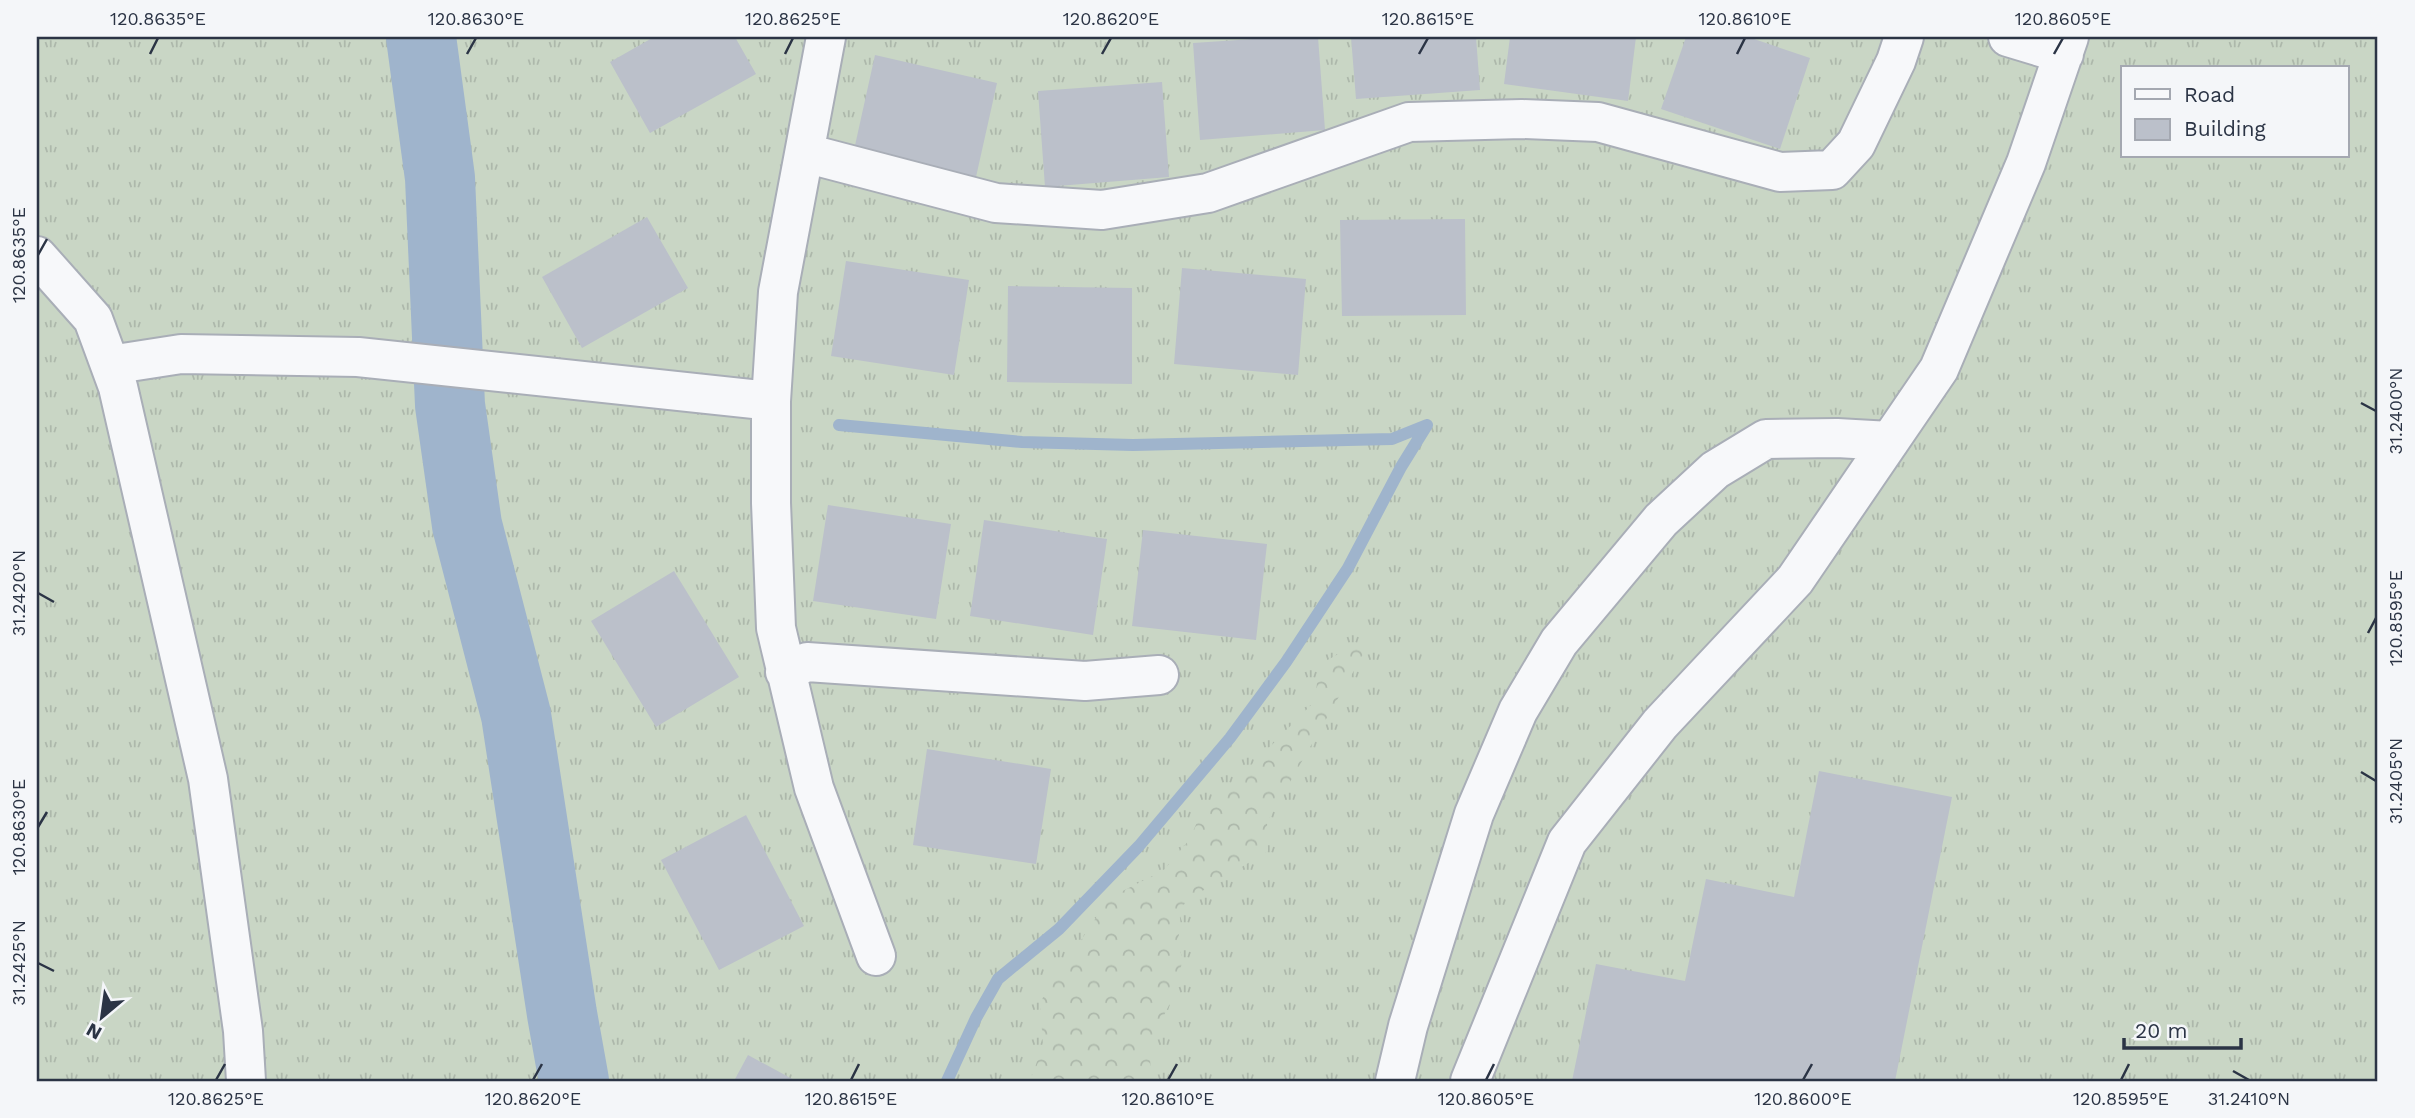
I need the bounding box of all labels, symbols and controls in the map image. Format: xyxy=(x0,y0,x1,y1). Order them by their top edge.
text: 120.8635°E xyxy=(110,8,206,29)
text: 120.8630°E xyxy=(428,8,524,29)
text: 120.8625°E xyxy=(745,8,841,29)
text: 120.8620°E xyxy=(1063,8,1159,29)
text: 120.8615°E xyxy=(1382,8,1474,29)
text: 120.8610°E xyxy=(1698,8,1792,29)
text: 120.8605°E xyxy=(2015,8,2111,29)
legend xyxy=(2121,66,2348,158)
text: Road xyxy=(2184,82,2235,107)
text: Building xyxy=(2184,116,2266,141)
text: 120.8635°E xyxy=(8,207,29,303)
text: 31.2400°N xyxy=(2385,367,2406,455)
text: 31.2420°N xyxy=(8,550,29,636)
text: 120.8595°E xyxy=(2385,570,2406,666)
text: 31.2405°N xyxy=(2385,738,2406,824)
text: 120.8630°E xyxy=(8,779,29,875)
text: 31.2425°N xyxy=(8,920,29,1006)
north arrow xyxy=(66,982,136,1052)
scale bar xyxy=(2124,1006,2242,1050)
text: N xyxy=(82,1018,106,1045)
text: 20 m xyxy=(2135,1018,2187,1043)
text: 120.8625°E xyxy=(168,1088,264,1109)
text: 120.8620°E xyxy=(485,1088,581,1109)
text: 120.8615°E xyxy=(805,1088,897,1109)
text: 120.8610°E xyxy=(1121,1088,1215,1109)
text: 120.8605°E xyxy=(1438,1088,1534,1109)
text: 120.8600°E xyxy=(1754,1088,1852,1109)
text: 120.8595°E xyxy=(2073,1088,2169,1109)
text: 31.2410°N xyxy=(2208,1088,2290,1109)

